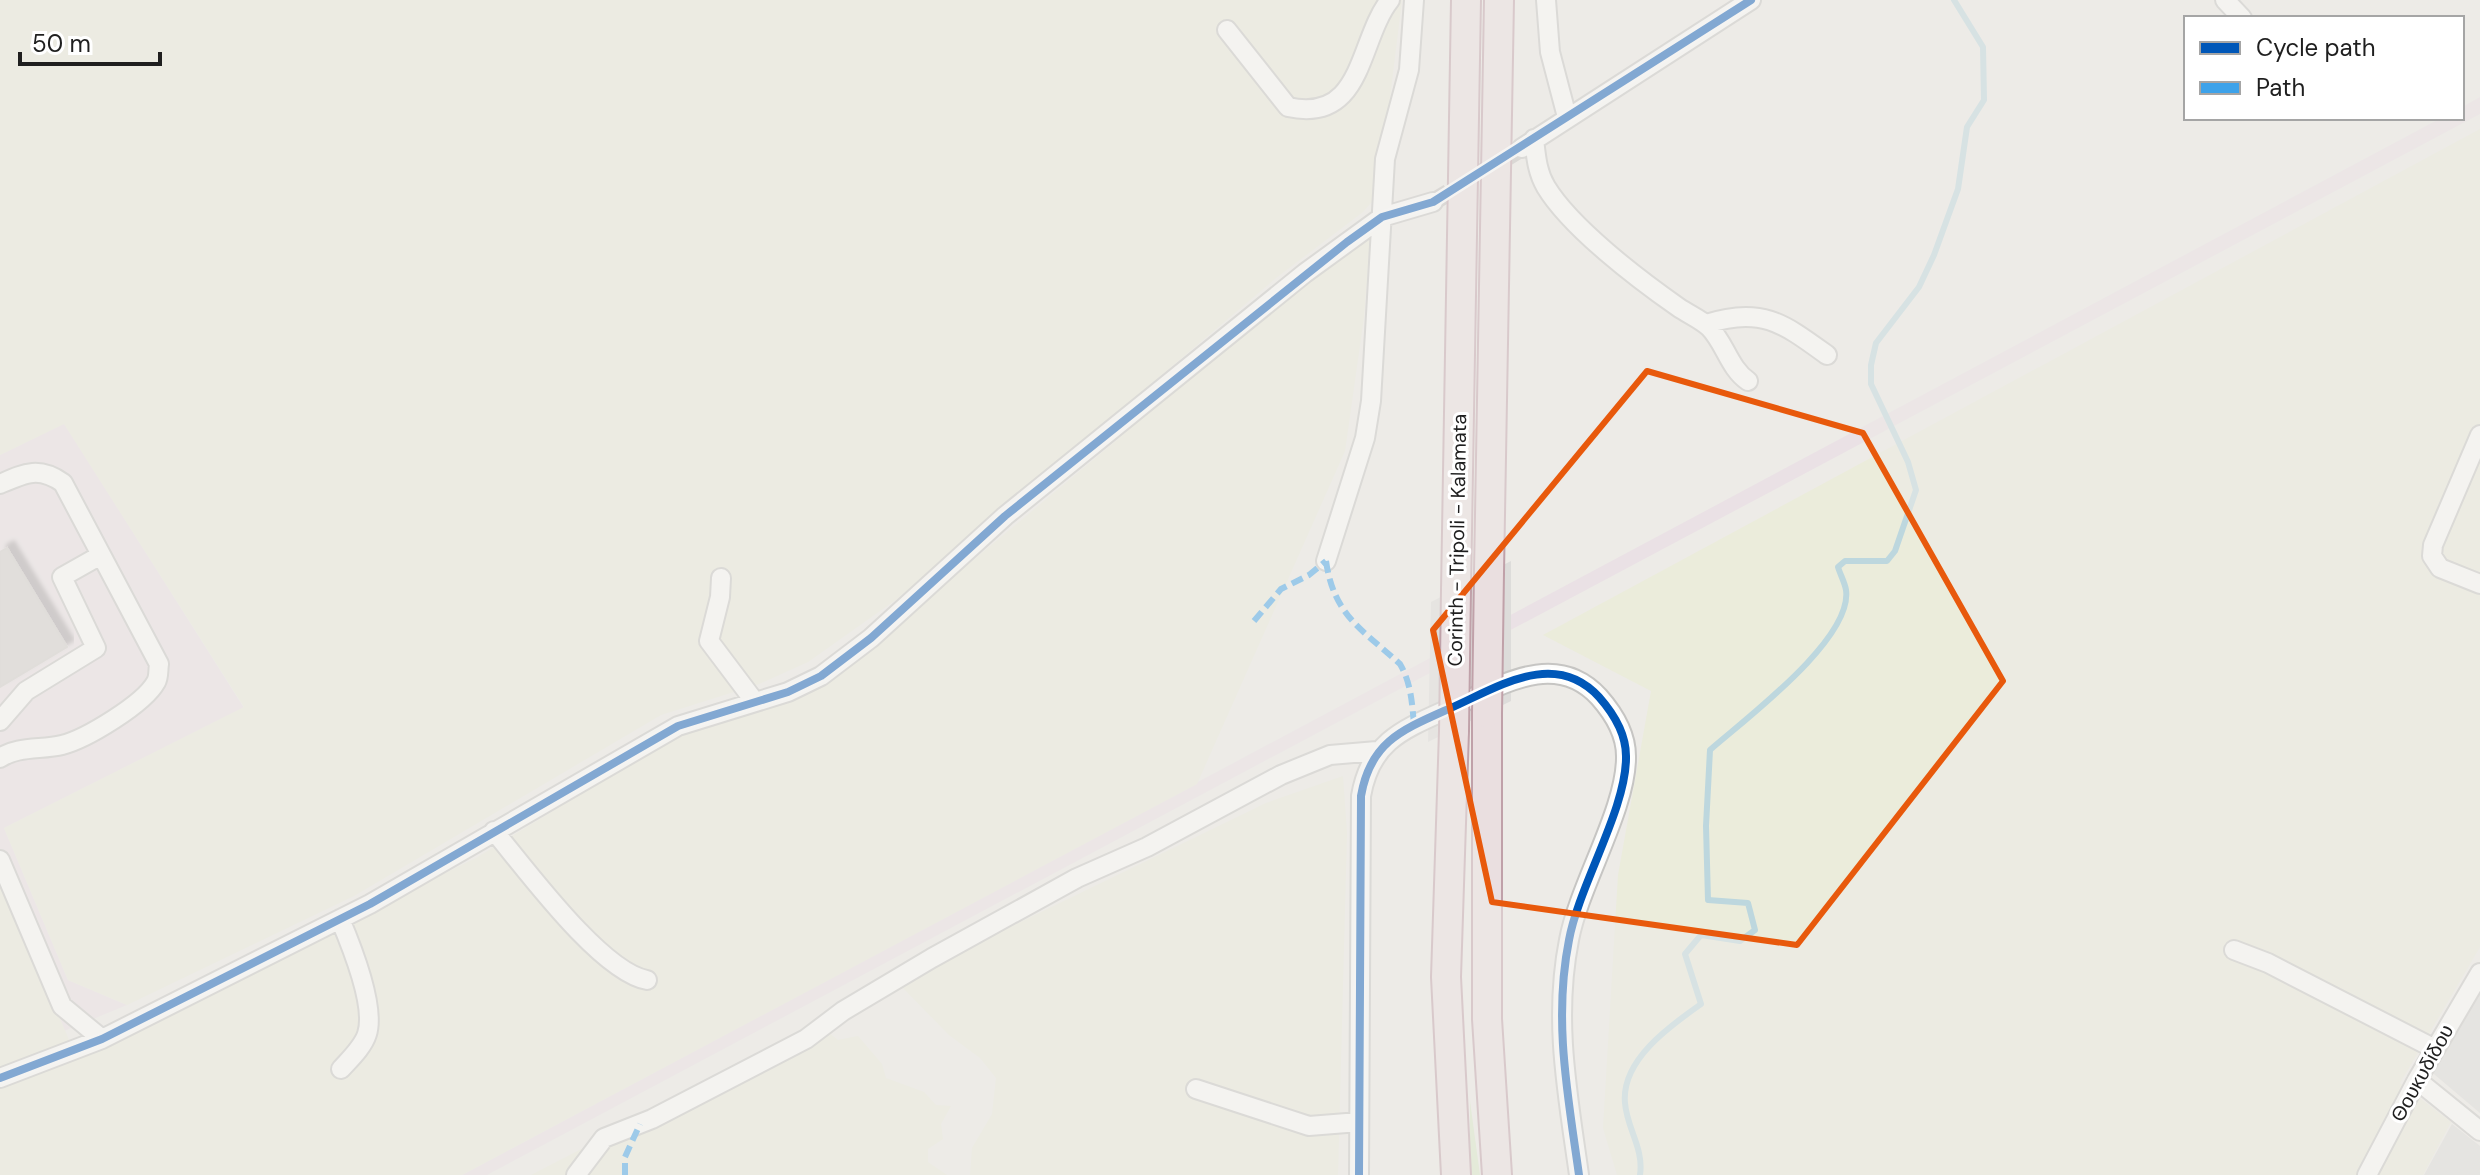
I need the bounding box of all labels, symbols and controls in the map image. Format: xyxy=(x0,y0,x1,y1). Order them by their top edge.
scale bar xyxy=(20,16,160,66)
legend xyxy=(2184,16,2464,120)
text: 50 m xyxy=(32,28,91,59)
text: Cycle path xyxy=(2256,32,2375,63)
text: Path xyxy=(2256,72,2305,103)
street label: Corinth - Tripoli - Kalamata xyxy=(1442,413,1472,667)
street label: Θουκυδίδου xyxy=(2385,1020,2459,1126)

